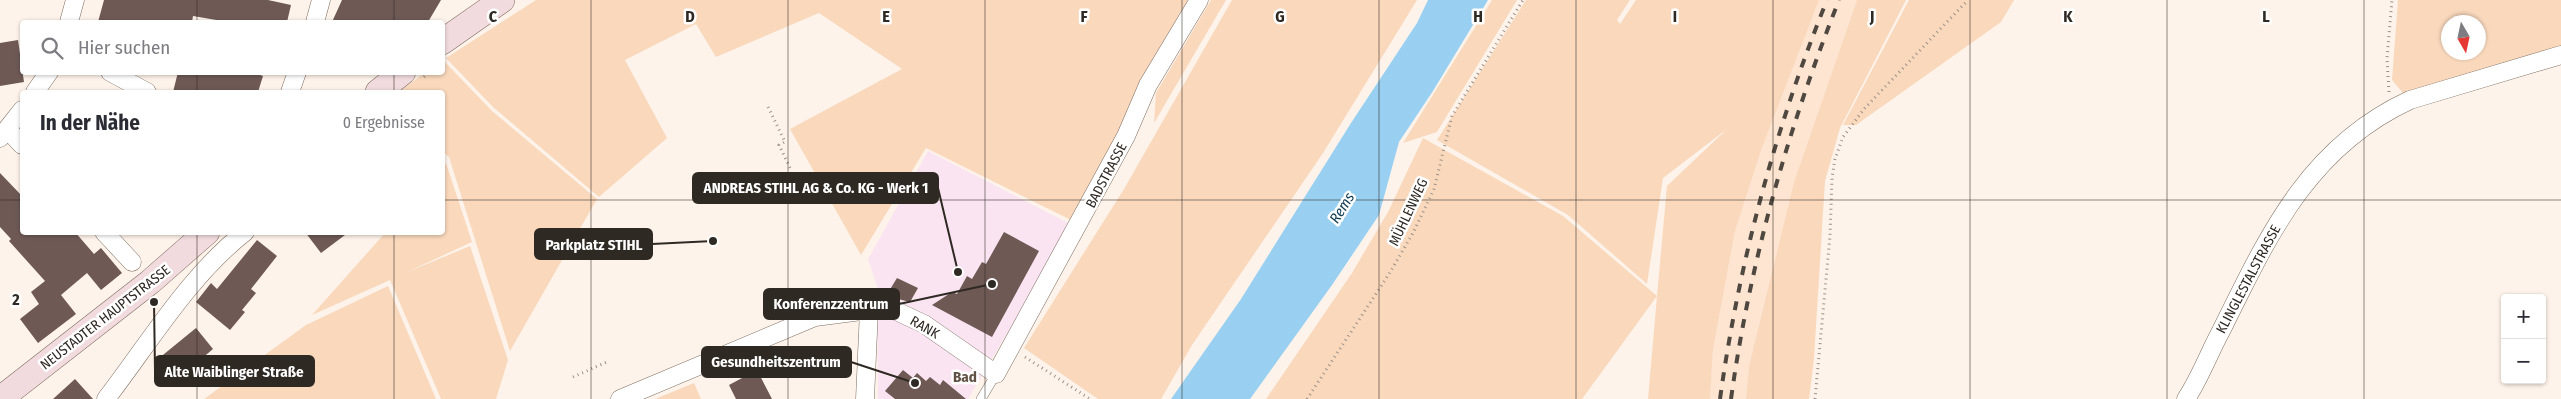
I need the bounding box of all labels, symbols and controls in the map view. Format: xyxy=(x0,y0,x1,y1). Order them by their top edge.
text: C xyxy=(489,7,498,26)
text: D xyxy=(685,7,695,26)
text: E xyxy=(882,7,890,26)
text: F xyxy=(1080,7,1088,26)
text: G xyxy=(1275,7,1285,26)
text: H xyxy=(1473,7,1483,26)
text: I xyxy=(1673,7,1677,26)
text: J xyxy=(1869,7,1874,26)
text: K xyxy=(2063,7,2073,26)
text: L xyxy=(2262,7,2270,26)
north arrow xyxy=(2441,15,2486,60)
search box xyxy=(20,20,445,75)
icon: search xyxy=(38,34,66,62)
text: Hier suchen xyxy=(78,36,170,59)
text: In der Nähe xyxy=(40,110,140,136)
text: 0 Ergebnisse xyxy=(343,113,425,132)
street label: BADSTRASSE xyxy=(1082,139,1131,211)
callout: ANDREAS STIHL AG & Co. KG - Werk 1 xyxy=(693,173,938,203)
street label: MÜHLENWEG xyxy=(1384,175,1432,249)
text: ANDREAS STIHL AG & Co. KG - Werk 1 xyxy=(703,179,928,197)
water label: Rems xyxy=(1326,189,1359,227)
street label: KLINGLESTALSTRASSE xyxy=(2213,222,2284,336)
callout: Parkplatz STIHL xyxy=(535,229,652,259)
text: Parkplatz STIHL xyxy=(545,236,643,254)
street label: NEUSTADTER HAUPTSTRASSE xyxy=(37,261,174,373)
callout: Konferenzzentrum xyxy=(764,289,899,319)
text: 2 xyxy=(11,290,20,309)
map controls xyxy=(2501,294,2546,384)
button: + xyxy=(2501,294,2546,339)
text: Konferenzzentrum xyxy=(773,295,889,313)
street label: RANK xyxy=(907,312,943,343)
button: − xyxy=(2501,339,2546,384)
callout: Gesundheitszentrum xyxy=(702,347,851,377)
text: Gesundheitszentrum xyxy=(711,353,841,371)
callout: Alte Waiblinger Straße xyxy=(155,356,314,386)
text: Alte Waiblinger Straße xyxy=(163,363,304,381)
district label: Bad xyxy=(953,368,977,386)

